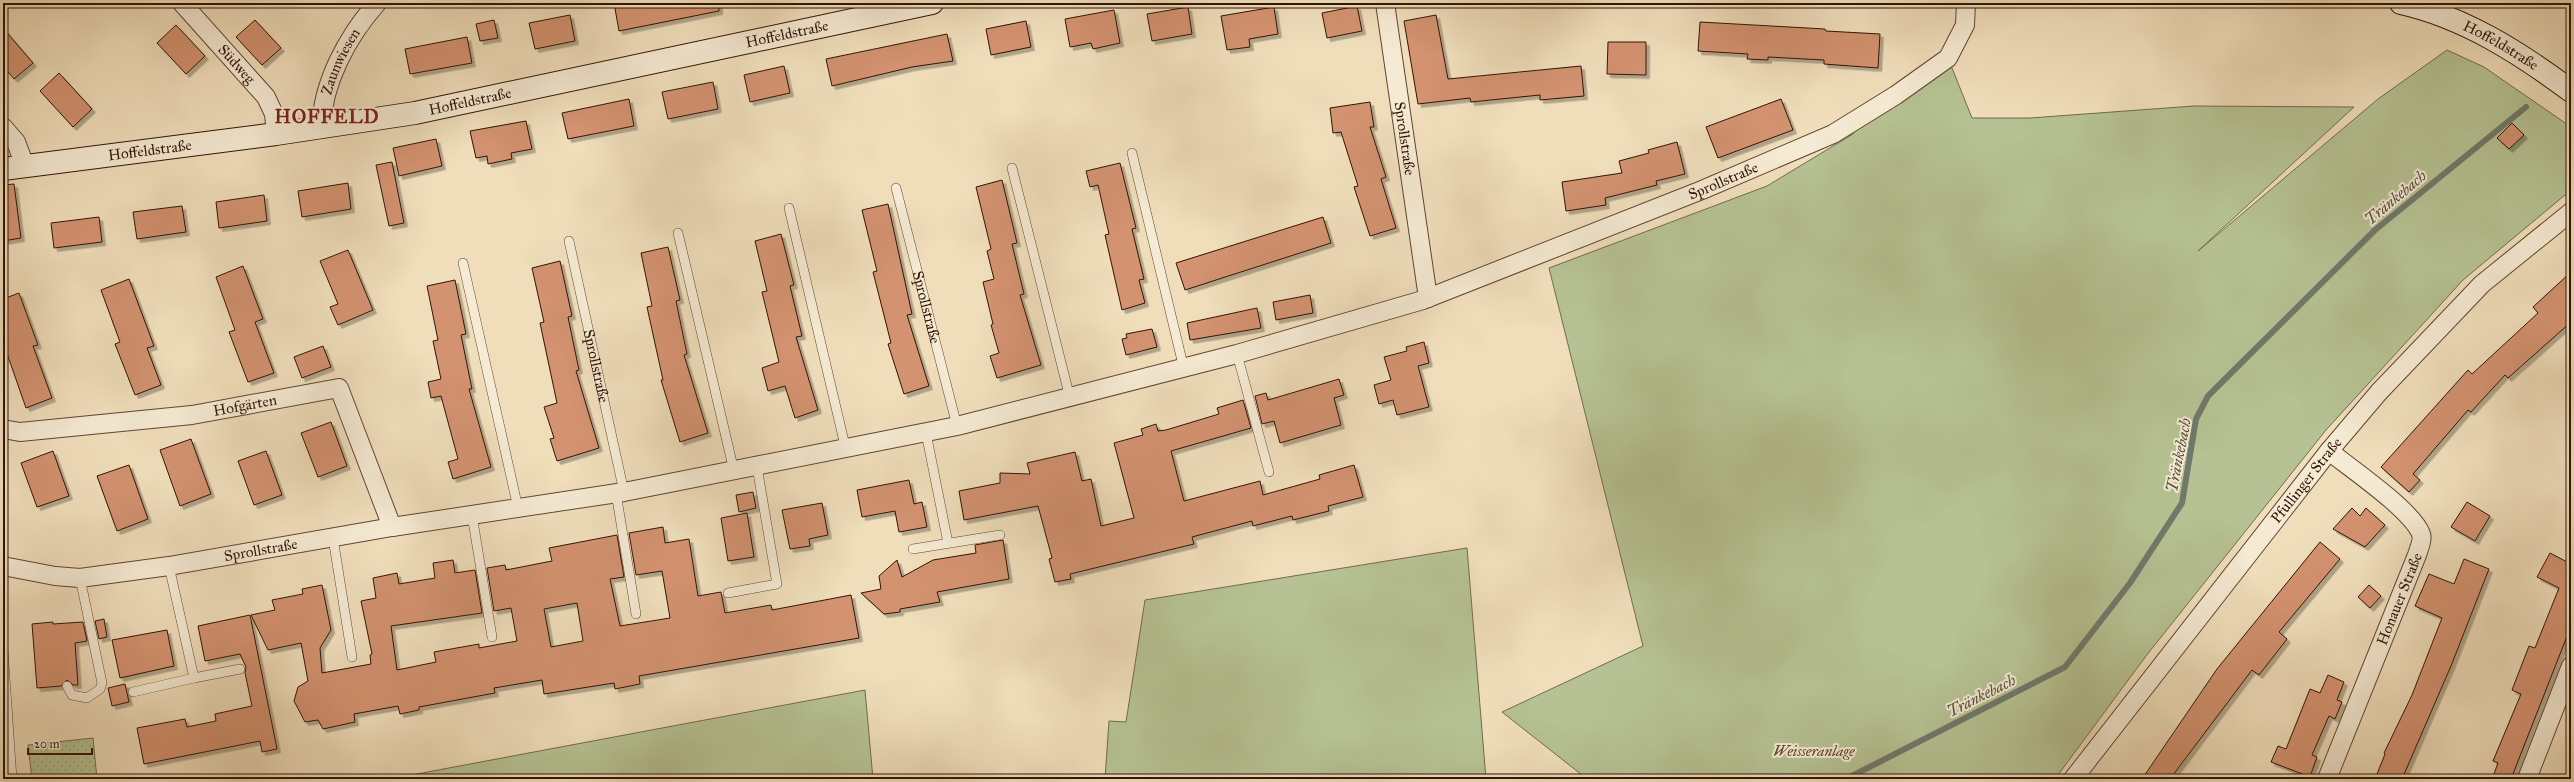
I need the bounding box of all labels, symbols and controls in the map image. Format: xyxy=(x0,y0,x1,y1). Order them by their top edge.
street label: Hoffeldstraße xyxy=(744,16,830,51)
street label: Hoffeldstraße xyxy=(2460,17,2542,74)
street label: Zaunwiesen xyxy=(317,25,364,97)
street label: Südweg xyxy=(214,41,260,88)
street label: Hoffeldstraße xyxy=(427,84,513,119)
street label: Sprollstraße xyxy=(1391,101,1419,177)
district label: HOFFELD xyxy=(275,105,380,128)
street label: Hoffeldstraße xyxy=(107,136,193,164)
street label: Sprollstraße xyxy=(1686,158,1761,204)
water label: Tränkebach xyxy=(2361,166,2430,229)
street label: Sprollstraße xyxy=(909,269,944,345)
street label: Sprollstraße xyxy=(580,328,613,404)
street label: Hofgärten xyxy=(212,391,278,420)
water label: Tränkebach xyxy=(2162,416,2195,494)
street label: Pfullinger Straße xyxy=(2267,434,2346,527)
street label: Sprollstraße xyxy=(223,535,299,565)
street label: Honauer Straße xyxy=(2373,550,2426,648)
water label: Tränkebach xyxy=(1944,670,2019,721)
scale bar xyxy=(28,730,92,756)
text: 20 m xyxy=(34,737,60,751)
park label: Weisseranlage xyxy=(1773,742,1855,760)

